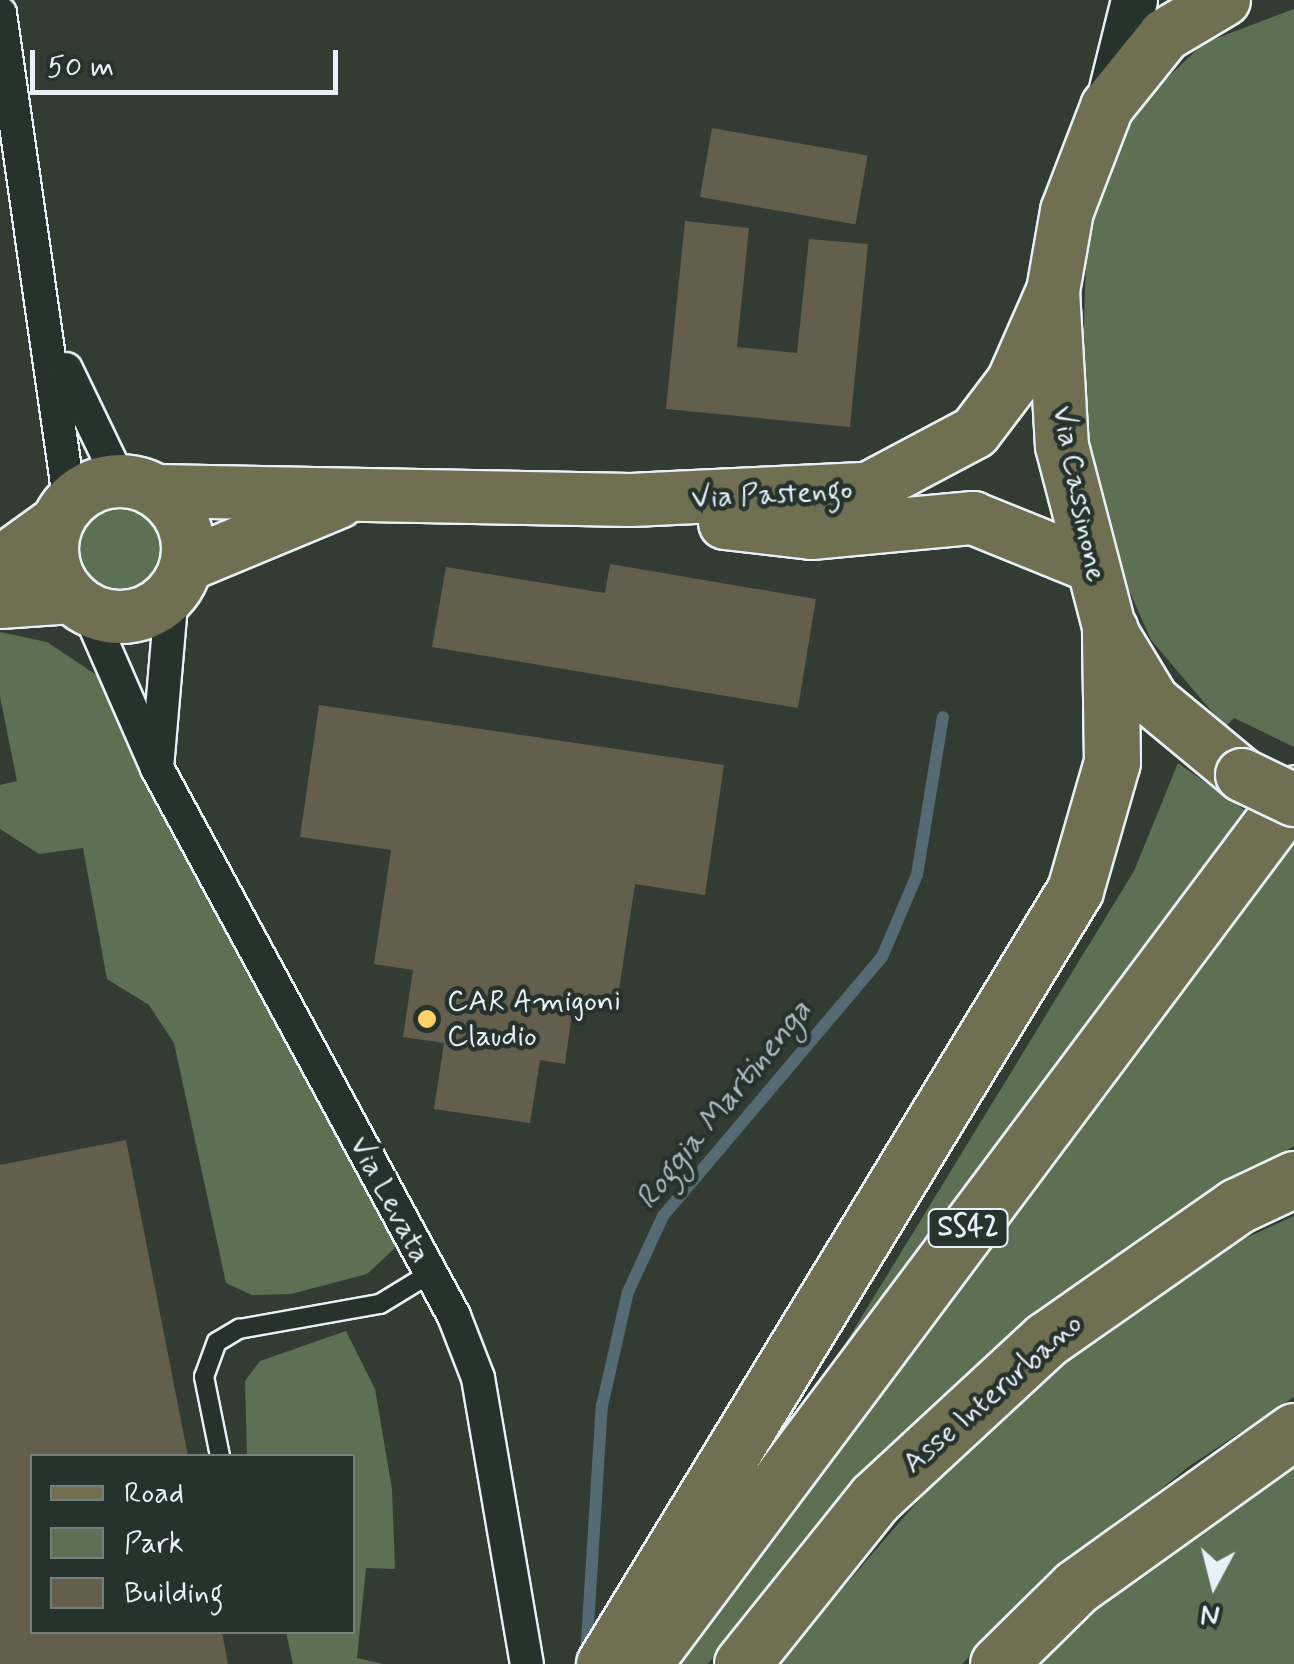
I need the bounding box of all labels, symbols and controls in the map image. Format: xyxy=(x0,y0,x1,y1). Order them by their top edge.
scale bar xyxy=(35,30,342,92)
text: 50 m xyxy=(47,48,114,87)
street label: Via Cassinone xyxy=(1044,404,1112,584)
street label: Via Pastengo xyxy=(692,473,852,517)
place label: CAR Amigoni Claudio xyxy=(447,984,619,1054)
water label: Roggia Martinenga xyxy=(628,993,820,1217)
marker: CAR Amigoni Claudio xyxy=(416,1008,438,1030)
street label: Via Levata xyxy=(340,1129,438,1271)
road number: SS42 xyxy=(926,1205,1010,1251)
street label: Asse Interurbano xyxy=(893,1303,1093,1485)
legend xyxy=(30,1454,355,1634)
text: Road xyxy=(124,1474,184,1513)
text: Park xyxy=(124,1524,184,1563)
north arrow xyxy=(1164,1534,1264,1634)
text: Building xyxy=(124,1574,223,1613)
text: N xyxy=(1199,1595,1222,1634)

